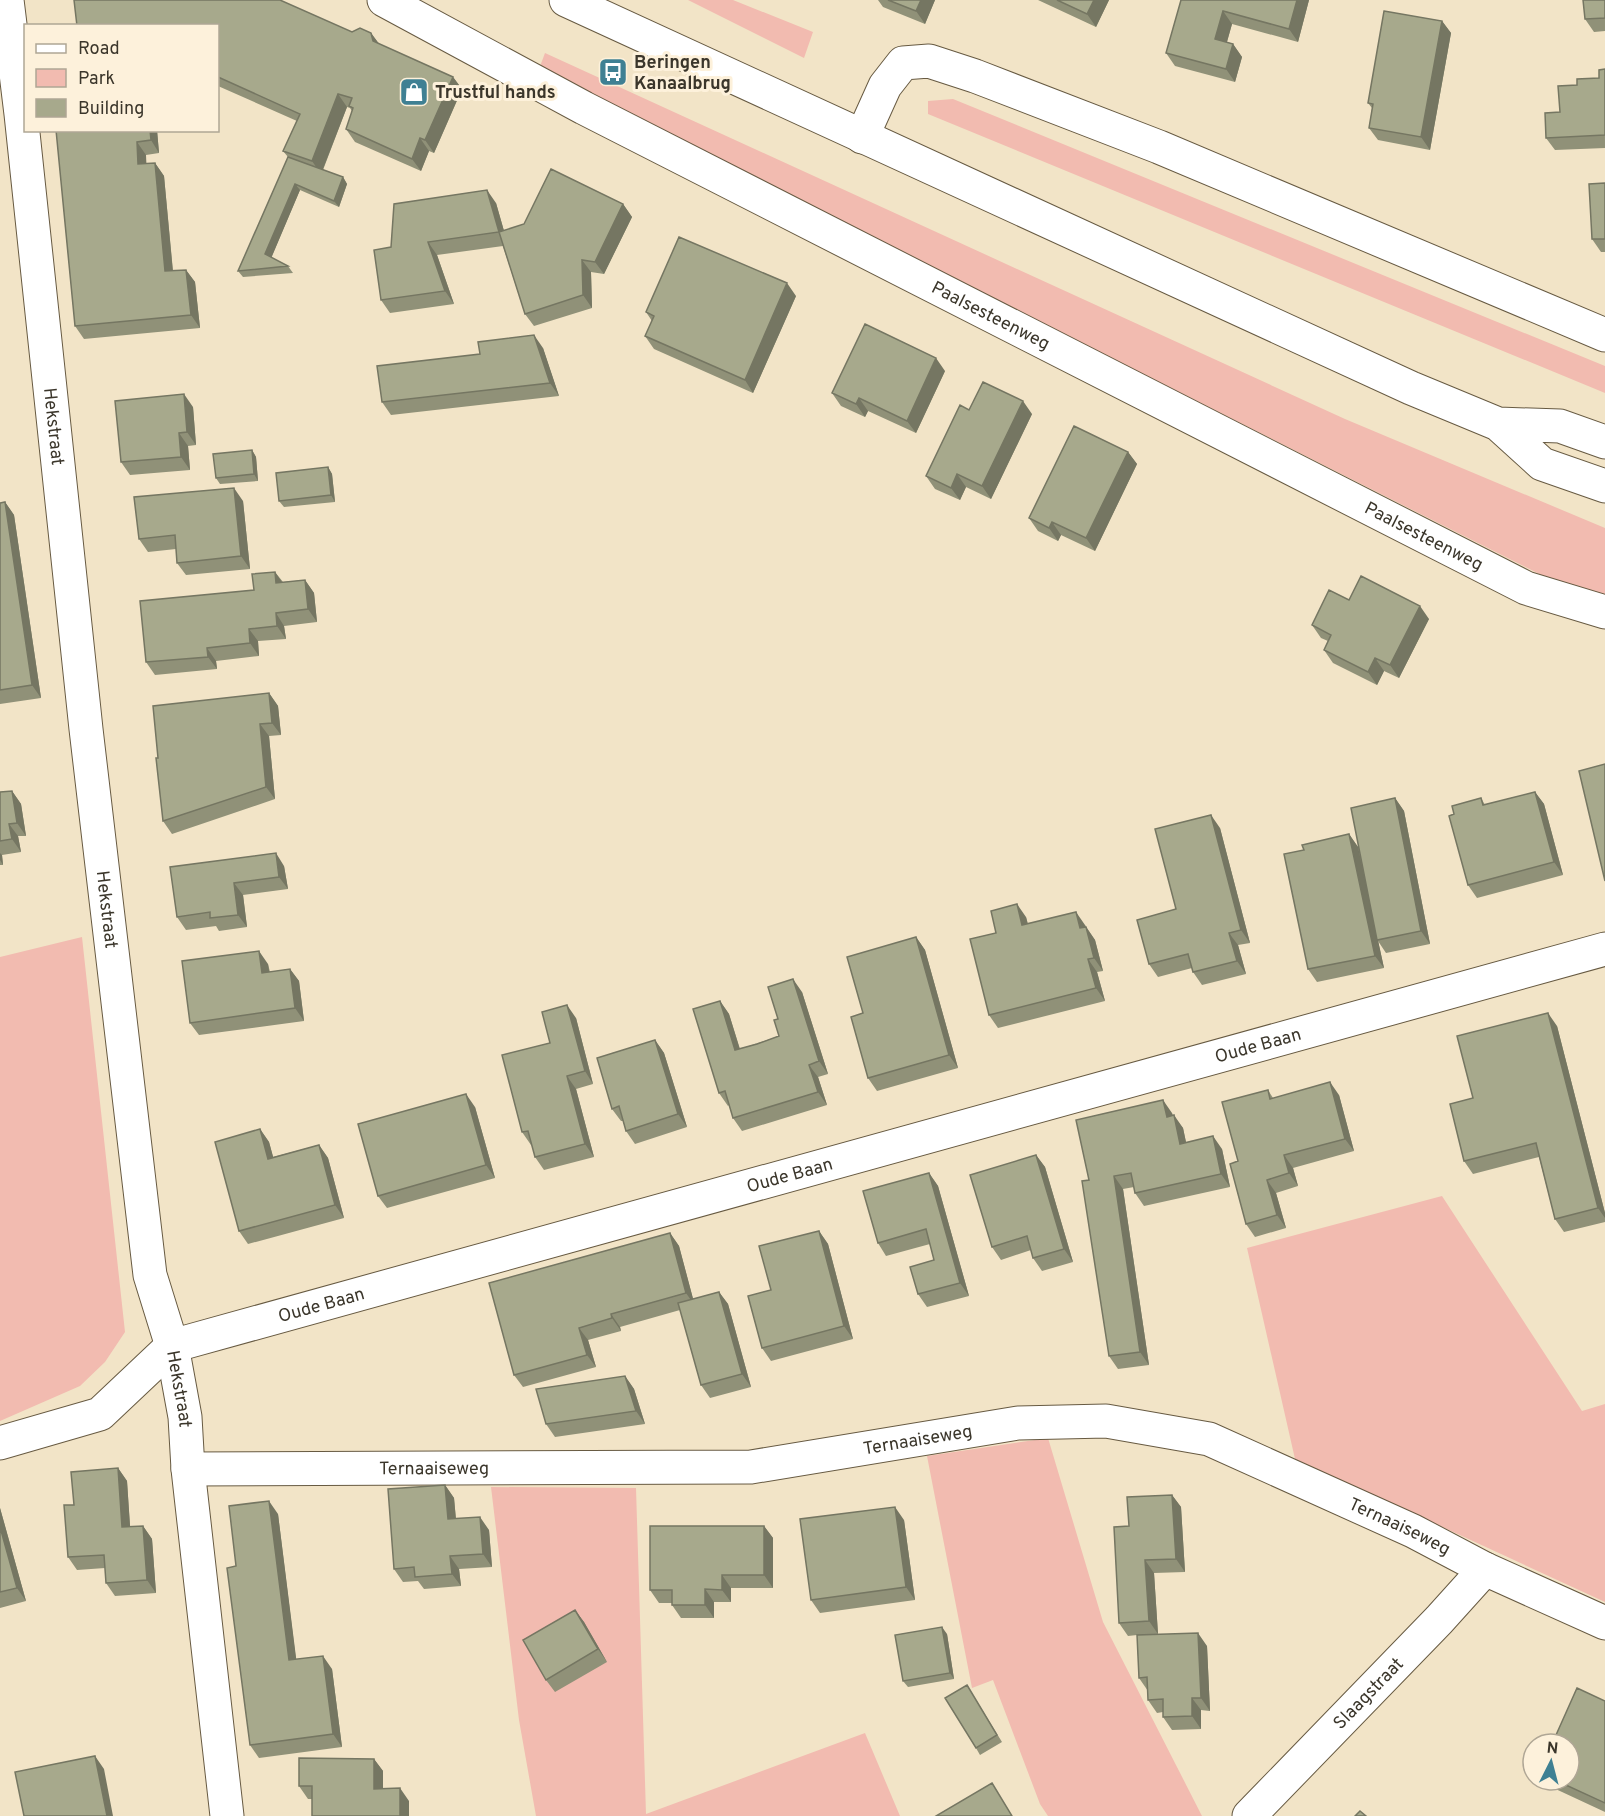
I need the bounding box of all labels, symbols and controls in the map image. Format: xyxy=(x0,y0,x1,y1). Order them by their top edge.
legend xyxy=(24,24,219,132)
text: Road xyxy=(78,38,120,61)
place label: Beringen Kanaalbrug xyxy=(634,52,731,96)
bus stop icon: Beringen Kanaalbrug xyxy=(597,56,629,88)
text: Park xyxy=(78,68,115,91)
shop icon: Trustful hands xyxy=(398,76,430,108)
place label: Trustful hands xyxy=(435,82,556,105)
text: Building xyxy=(78,98,144,121)
street label: Paalsesteenweg xyxy=(927,277,1053,356)
street label: Hekstraat xyxy=(37,387,68,467)
street label: Paalsesteenweg xyxy=(1360,498,1486,577)
street label: Hekstraat xyxy=(90,870,122,950)
street label: Oude Baan xyxy=(1213,1024,1304,1070)
street label: Oude Baan xyxy=(744,1153,836,1199)
street label: Oude Baan xyxy=(276,1283,367,1329)
street label: Hekstraat xyxy=(160,1349,196,1428)
street label: Ternaaiseweg xyxy=(862,1421,974,1461)
street label: Ternaaiseweg xyxy=(379,1458,489,1481)
street label: Ternaaiseweg xyxy=(1345,1493,1454,1562)
street label: Slaagstraat xyxy=(1329,1653,1409,1735)
north arrow xyxy=(1521,1732,1581,1792)
text: N xyxy=(1546,1739,1559,1760)

